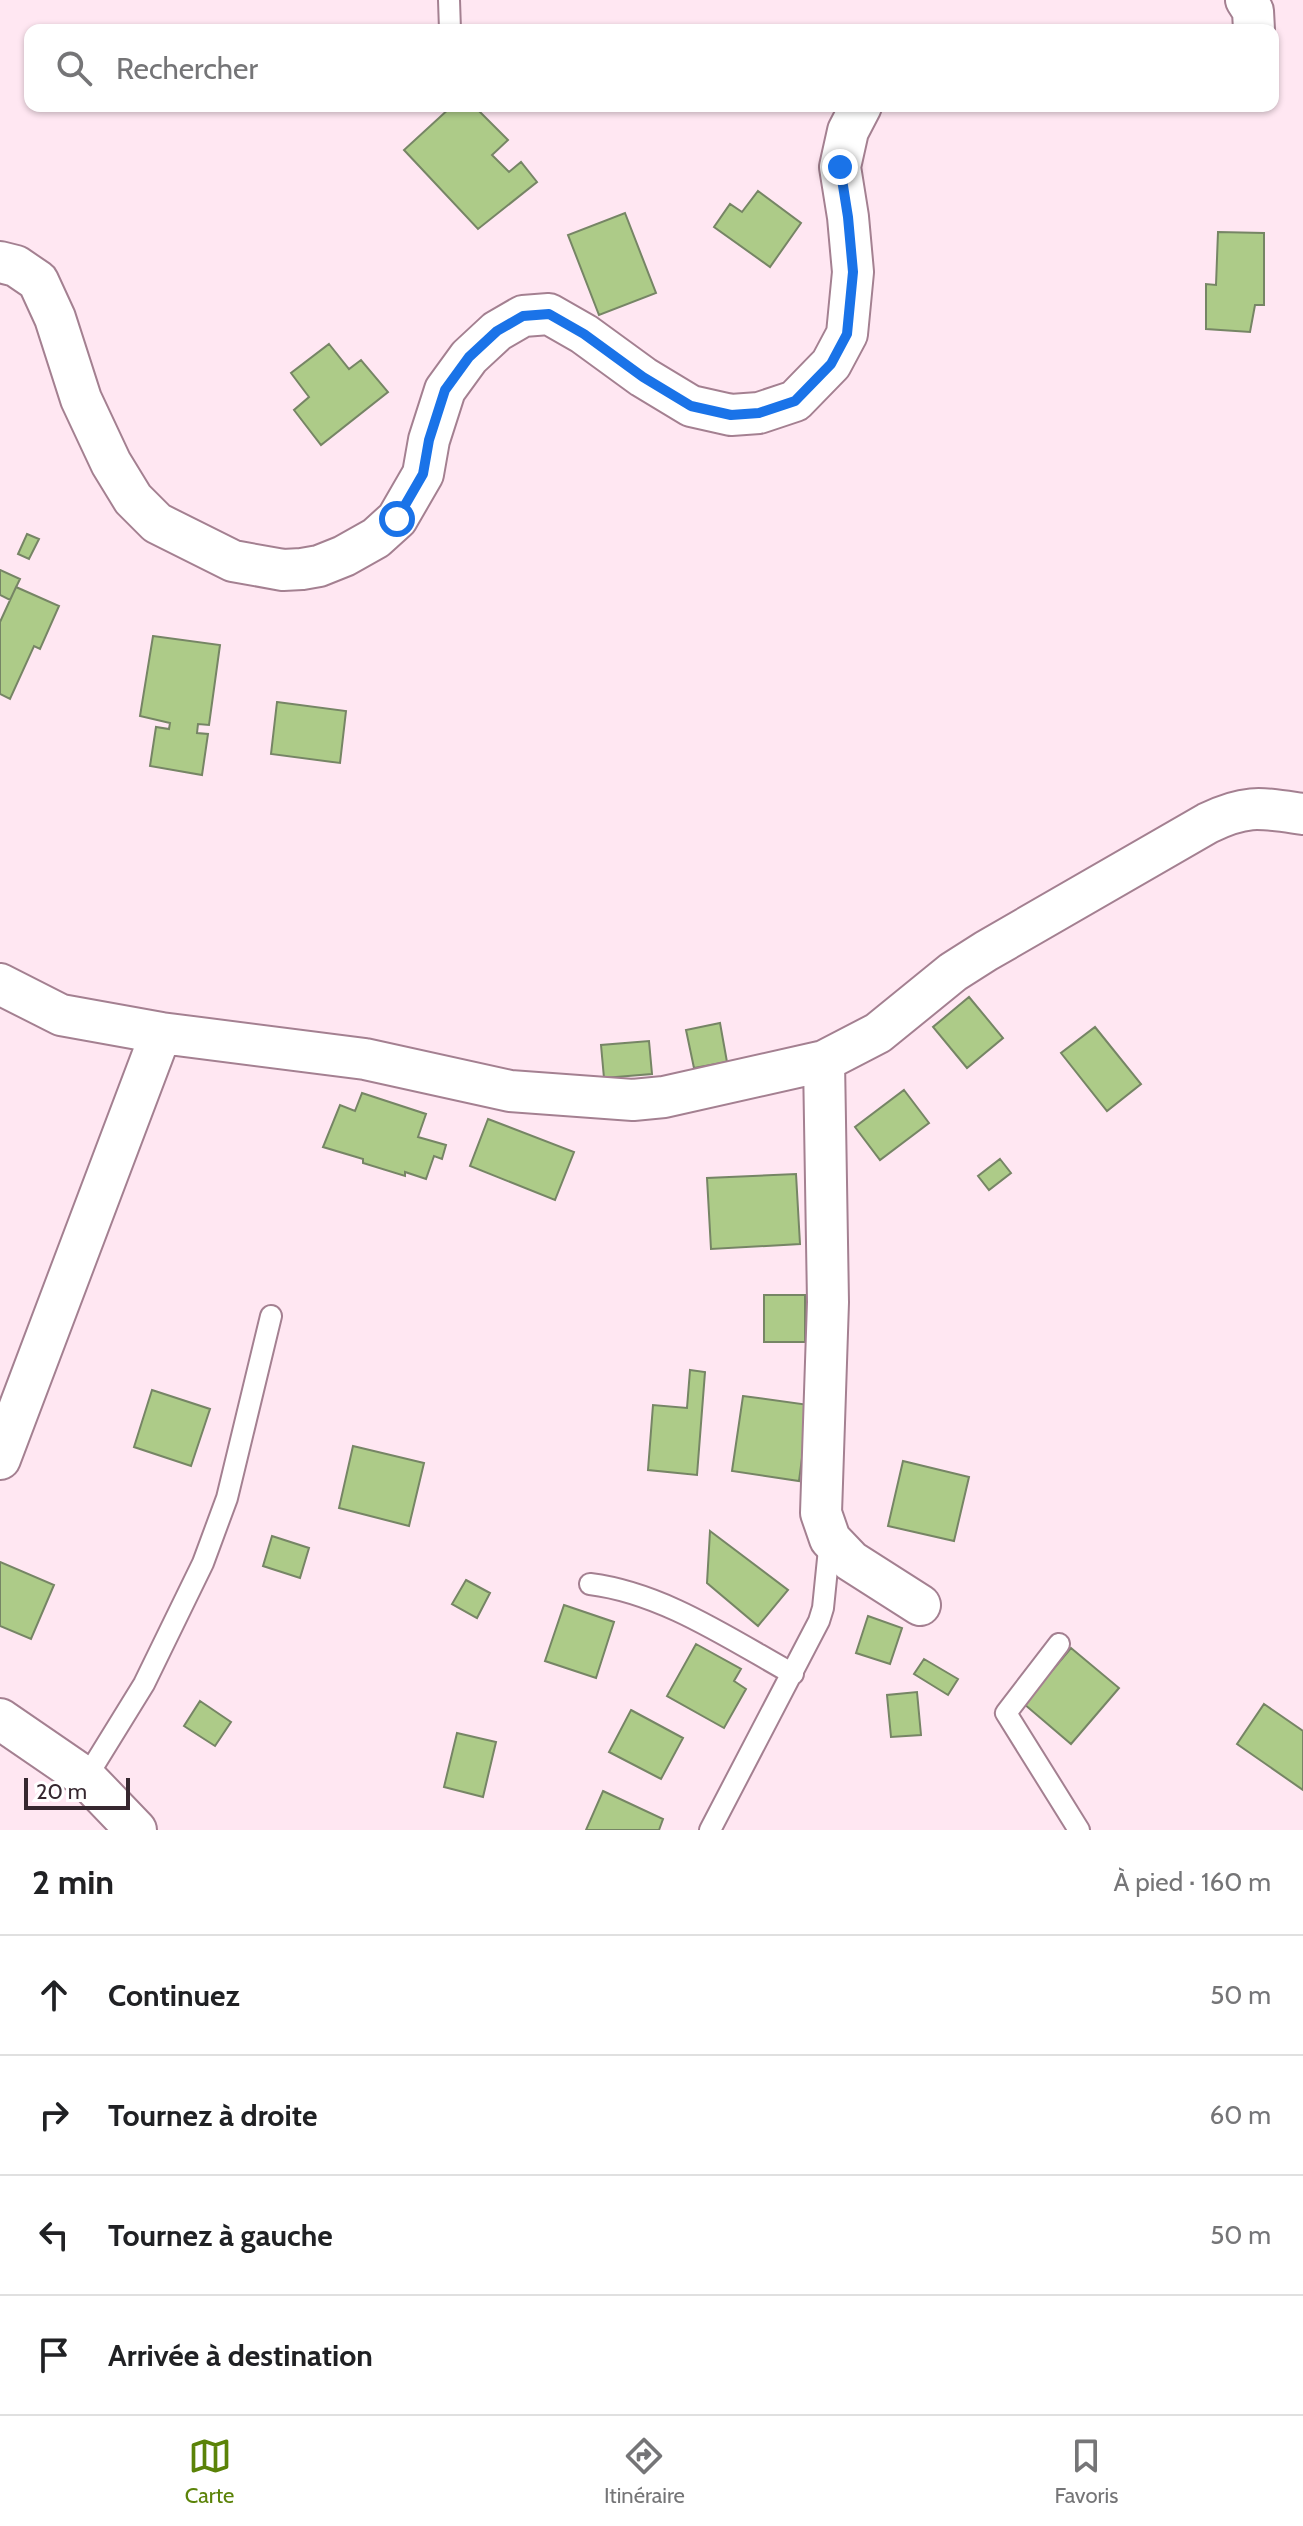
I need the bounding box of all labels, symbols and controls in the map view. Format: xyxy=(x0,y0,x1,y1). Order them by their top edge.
search box xyxy=(24,24,1279,112)
icon: search xyxy=(52,46,96,90)
text: Rechercher xyxy=(116,50,258,87)
route end xyxy=(822,149,858,185)
route start xyxy=(379,501,415,537)
scale bar xyxy=(24,1774,130,1810)
text: 20 m xyxy=(36,1778,87,1805)
text: 2 min xyxy=(32,1861,114,1903)
text: À pied · 160 m xyxy=(1113,1866,1271,1898)
icon: ahead xyxy=(32,1973,76,2017)
text: Continuez xyxy=(108,1977,240,2014)
text: 50 m xyxy=(1210,1979,1271,2011)
icon: right xyxy=(32,2093,76,2137)
text: Tournez à droite xyxy=(108,2097,317,2134)
text: 60 m xyxy=(1209,2099,1271,2131)
icon: left xyxy=(32,2213,76,2257)
text: Tournez à gauche xyxy=(108,2217,333,2254)
text: 50 m xyxy=(1210,2219,1271,2251)
icon: arrive xyxy=(32,2333,76,2377)
text: Arrivée à destination xyxy=(108,2337,373,2374)
tab: Carte xyxy=(185,2434,234,2509)
tab: Itinéraire xyxy=(604,2434,685,2509)
tab: Favoris xyxy=(1054,2434,1118,2509)

